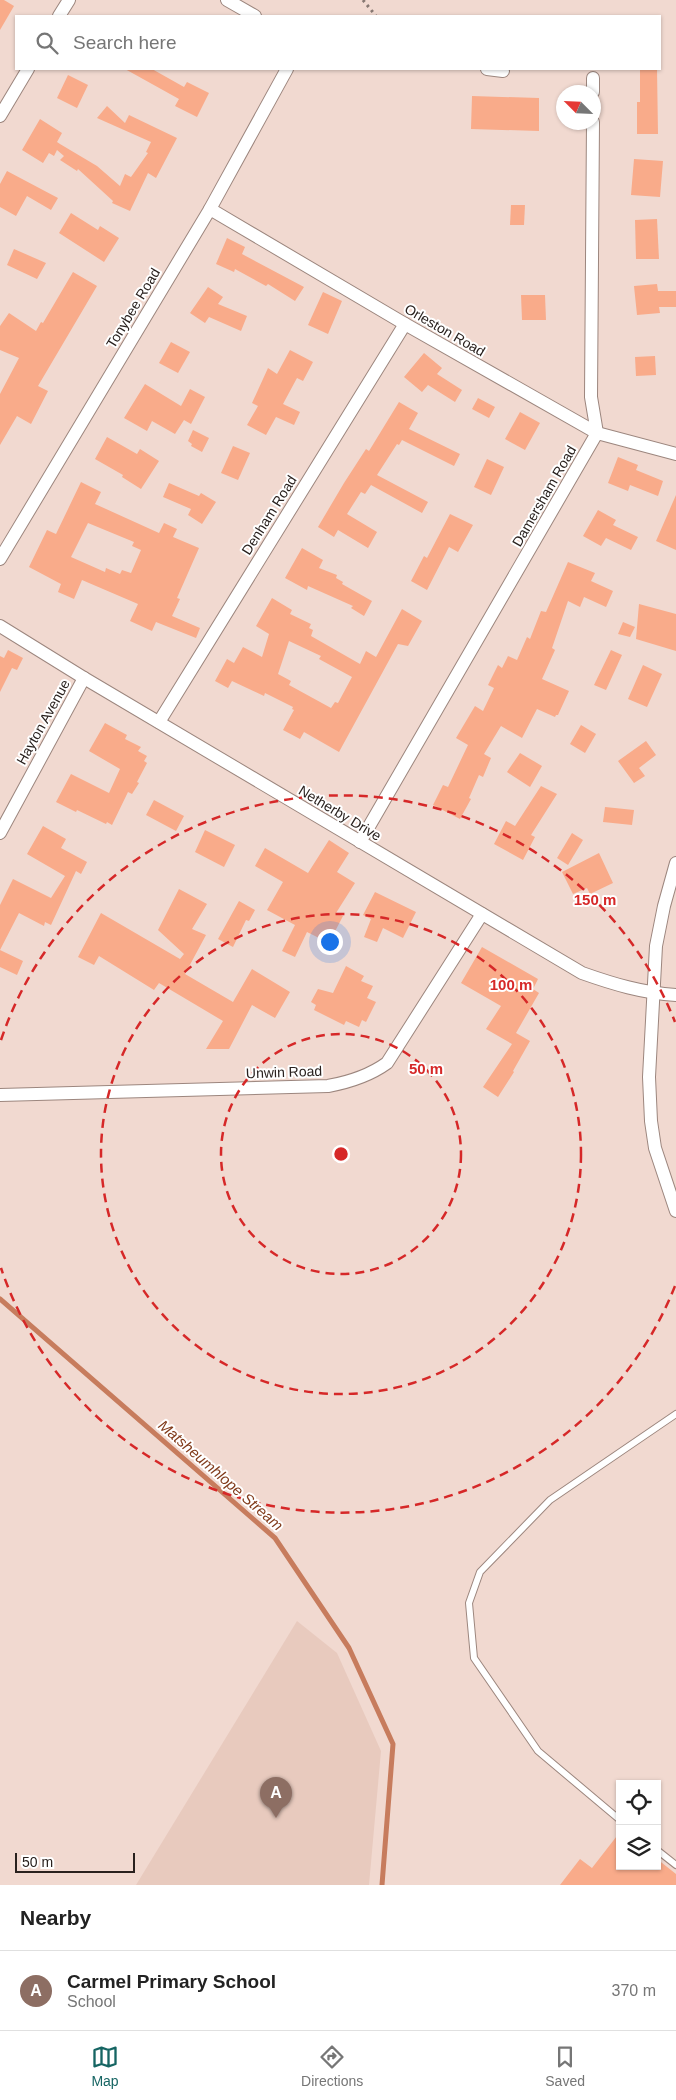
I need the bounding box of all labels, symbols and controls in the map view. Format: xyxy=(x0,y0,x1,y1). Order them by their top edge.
search box xyxy=(15,15,661,70)
icon: search xyxy=(33,29,61,57)
text: Search here xyxy=(73,32,177,53)
north arrow xyxy=(556,85,601,130)
street label: Tonybee Road xyxy=(103,265,163,351)
street label: Orleston Road xyxy=(402,301,488,359)
street label: Damersham Road xyxy=(509,443,579,549)
street label: Denham Road xyxy=(238,472,300,558)
street label: Hayton Avenue xyxy=(13,677,73,767)
street label: Netherby Drive xyxy=(296,782,384,844)
text: 150 m xyxy=(574,891,616,908)
your location xyxy=(317,929,343,955)
text: 100 m xyxy=(490,976,532,993)
text: 50 m xyxy=(409,1060,443,1077)
street label: Unwin Road xyxy=(246,1063,322,1081)
centre of rings xyxy=(332,1145,350,1163)
water label: Matsheumhlope Stream xyxy=(155,1416,287,1534)
pin: A xyxy=(260,1777,292,1818)
map controls xyxy=(616,1780,661,1870)
button: locate xyxy=(616,1780,661,1825)
button: layers xyxy=(616,1825,661,1870)
scale bar xyxy=(15,1850,135,1873)
text: 50 m xyxy=(22,1854,53,1870)
text: Nearby xyxy=(20,1906,91,1929)
text: Carmel Primary School xyxy=(67,1971,276,1992)
text: A xyxy=(30,1982,42,1999)
text: 370 m xyxy=(612,1982,656,1999)
text: School xyxy=(67,1993,116,2010)
tab: Map xyxy=(91,2043,119,2089)
tab: Directions xyxy=(301,2043,363,2089)
tab: Saved xyxy=(545,2043,585,2089)

